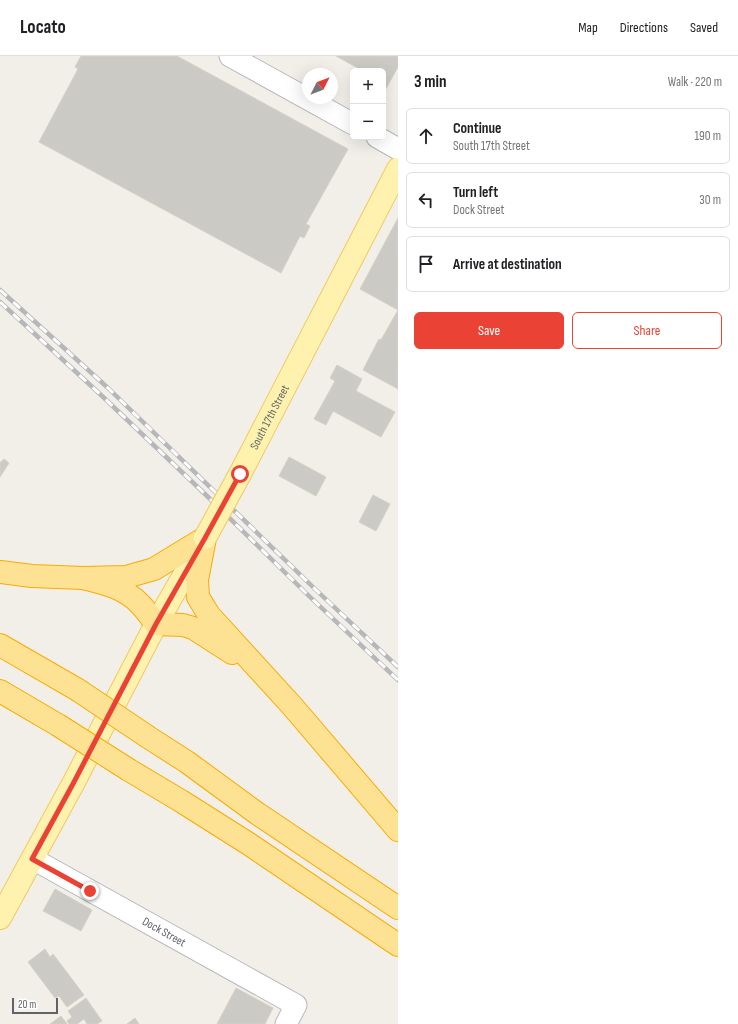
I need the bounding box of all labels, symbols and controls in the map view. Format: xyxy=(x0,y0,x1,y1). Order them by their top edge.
text: Locato xyxy=(20,16,66,39)
text: Map xyxy=(578,19,598,36)
text: Directions xyxy=(620,19,668,36)
text: Saved xyxy=(690,19,718,36)
north arrow xyxy=(302,68,338,104)
map controls xyxy=(350,68,386,140)
button: + xyxy=(350,68,386,104)
text: 3 min xyxy=(414,72,447,92)
text: Walk · 220 m xyxy=(668,74,722,90)
button: − xyxy=(350,104,386,140)
text: Continue xyxy=(453,119,502,138)
icon: ahead xyxy=(415,125,437,147)
text: 190 m xyxy=(694,128,721,144)
text: South 17th Street xyxy=(453,138,530,154)
text: Turn left xyxy=(453,183,498,202)
icon: left xyxy=(415,189,437,211)
text: 30 m xyxy=(699,192,721,208)
text: Dock Street xyxy=(453,202,504,218)
icon: arrive xyxy=(415,253,437,275)
text: Arrive at destination xyxy=(453,255,562,274)
button: Save xyxy=(414,312,564,349)
button: Share xyxy=(572,312,722,349)
street label: South 17th Street xyxy=(247,382,293,452)
route start xyxy=(231,465,249,483)
route end xyxy=(81,882,99,900)
street label: Dock Street xyxy=(139,914,189,951)
scale bar xyxy=(12,996,58,1015)
text: 20 m xyxy=(18,998,36,1011)

